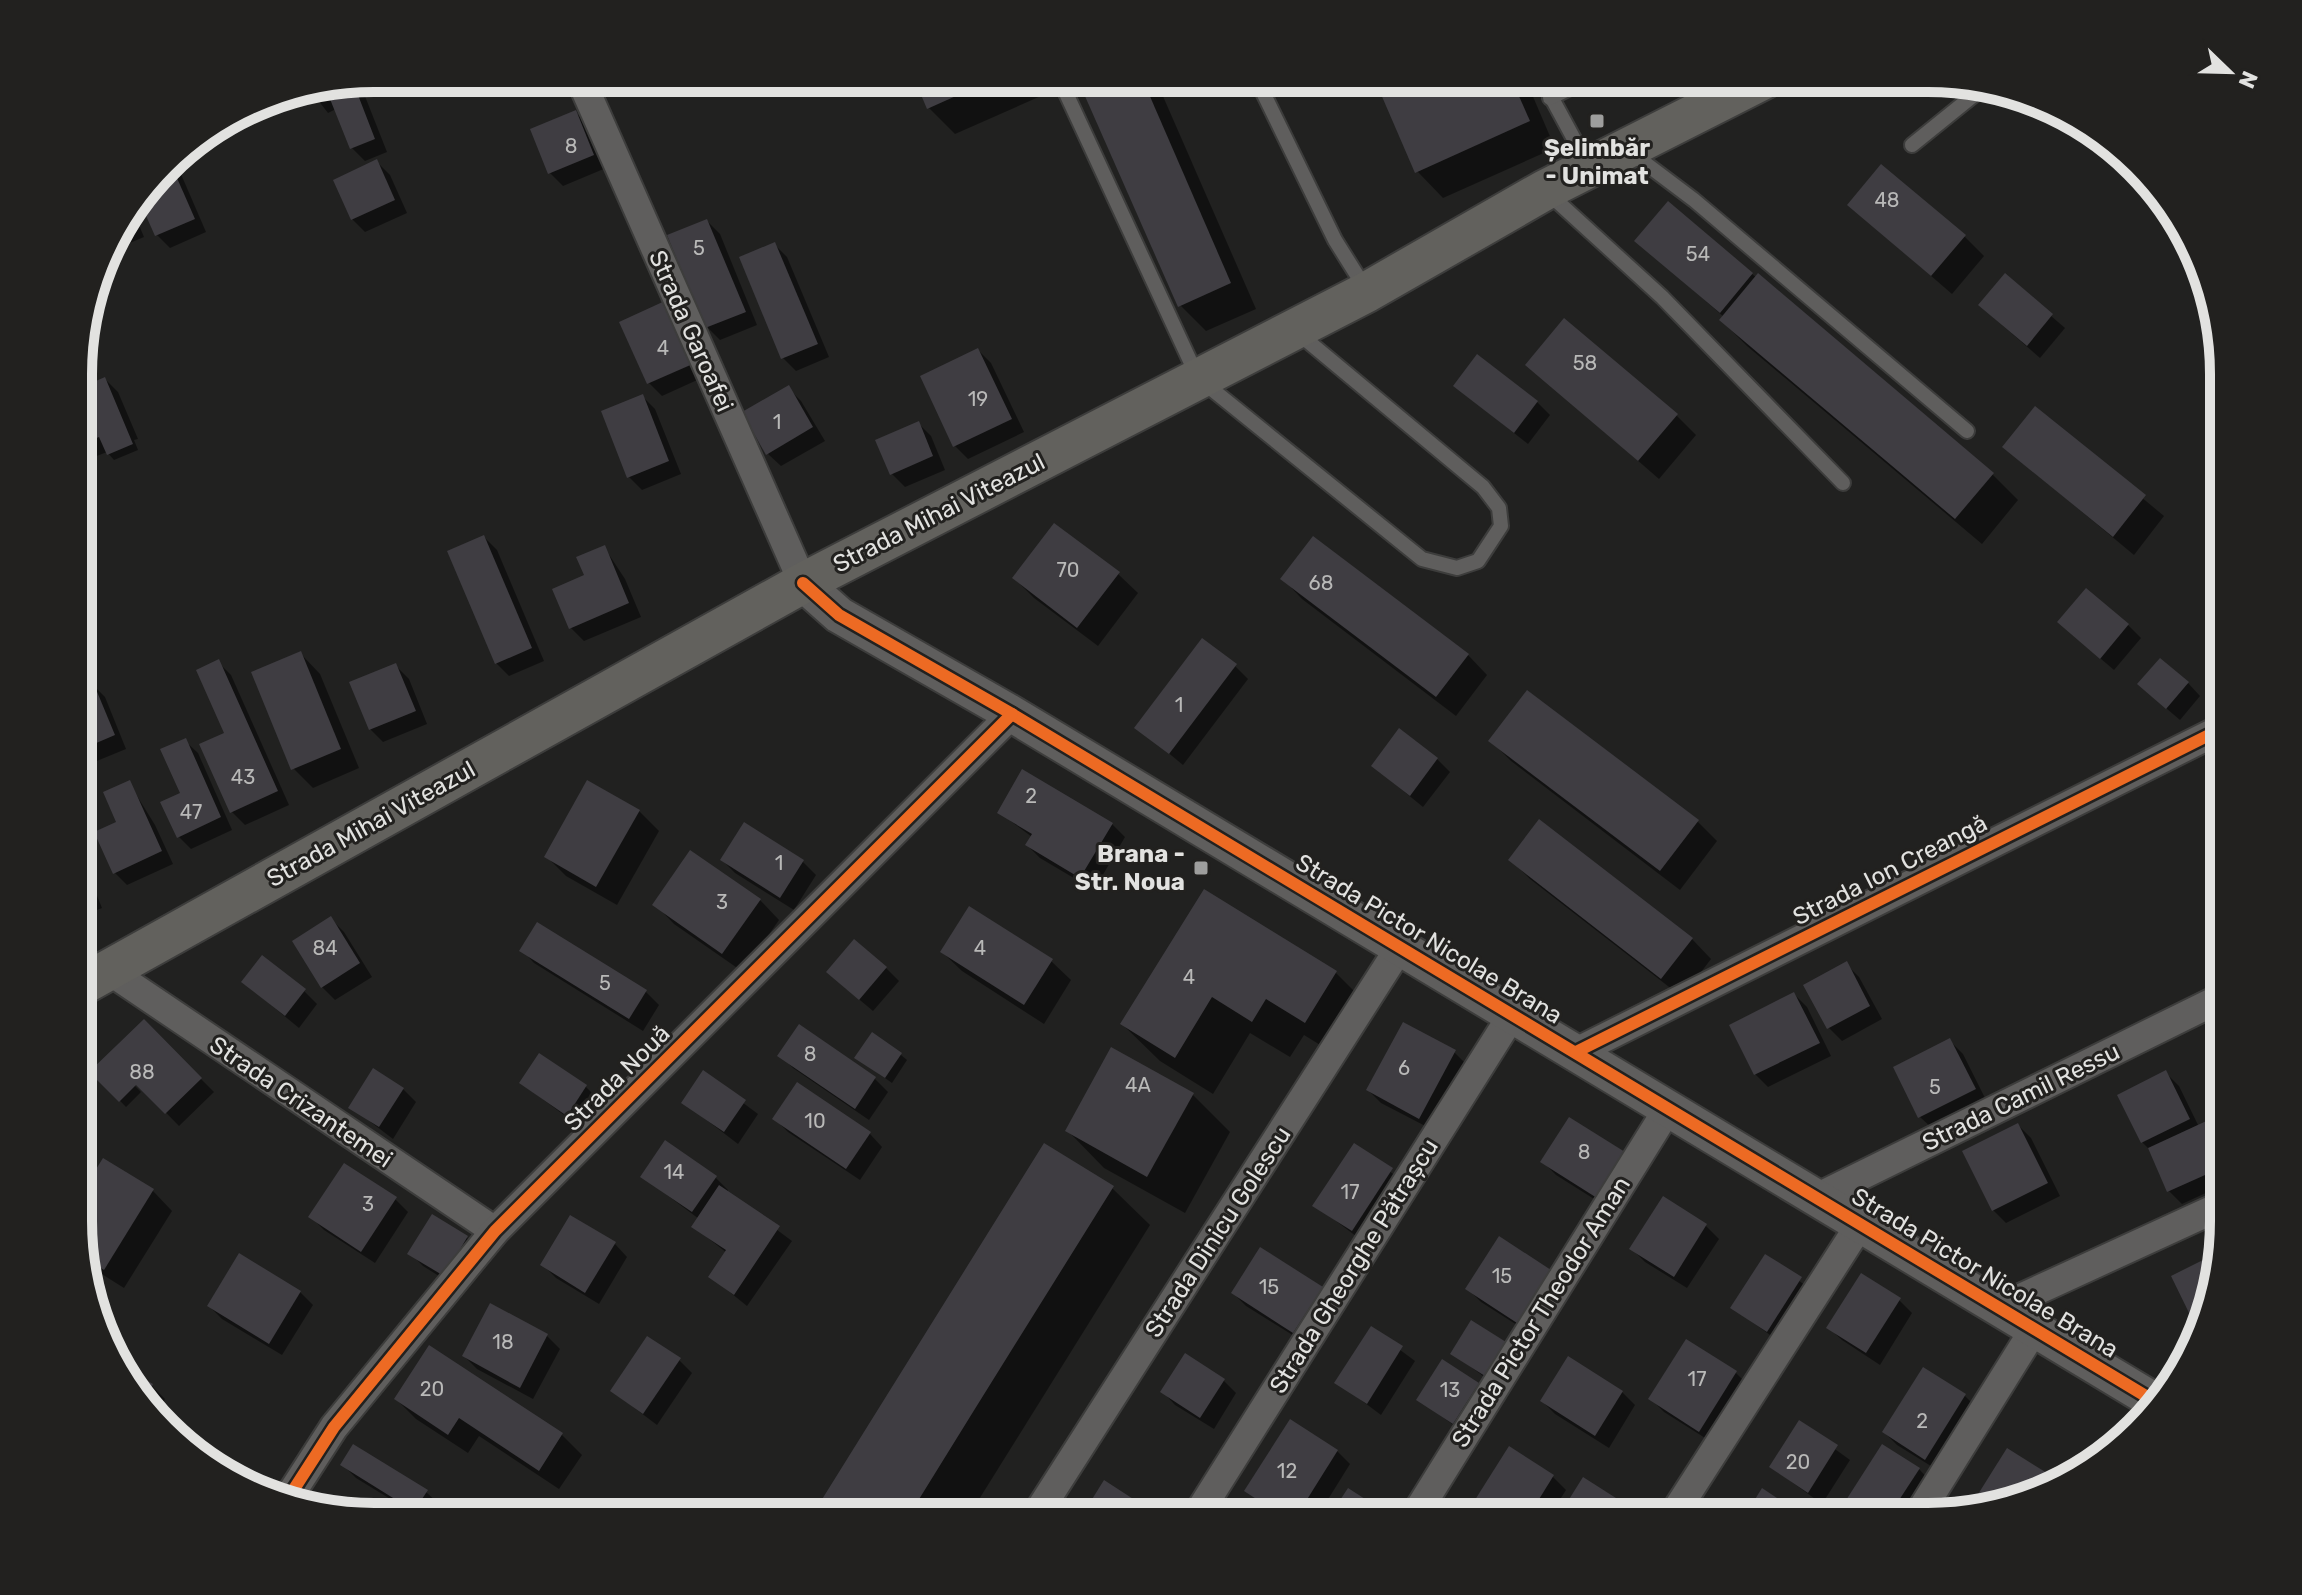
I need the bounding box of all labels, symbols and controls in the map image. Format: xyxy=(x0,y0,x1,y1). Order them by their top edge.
north arrow xyxy=(2190,32,2270,112)
text: N xyxy=(2232,67,2263,92)
marker: Șelimbăr - Unimat xyxy=(1588,112,1606,130)
house number: 8 xyxy=(565,134,577,158)
place label: Șelimbăr - Unimat xyxy=(1544,134,1650,190)
house number: 48 xyxy=(1874,188,1900,212)
house number: 5 xyxy=(693,236,705,260)
house number: 54 xyxy=(1686,242,1710,266)
street label: Strada Garoafei xyxy=(643,246,739,416)
house number: 4 xyxy=(657,336,669,360)
house number: 58 xyxy=(1573,351,1597,375)
house number: 19 xyxy=(968,387,988,411)
house number: 1 xyxy=(773,410,781,434)
street label: Strada Mihai Viteazul xyxy=(829,447,1049,579)
house number: 70 xyxy=(1057,558,1079,582)
house number: 68 xyxy=(1309,571,1333,595)
house number: 1 xyxy=(1175,693,1183,717)
street label: Strada Mihai Viteazul xyxy=(262,755,480,893)
house number: 43 xyxy=(231,765,255,789)
house number: 2 xyxy=(1025,784,1037,808)
house number: 47 xyxy=(180,800,202,824)
street label: Strada Ion Creangă xyxy=(1788,809,1992,931)
place label: Brana - Str. Noua xyxy=(1075,840,1185,896)
street label: Strada Pictor Nicolae Brana xyxy=(1291,848,1567,1030)
house number: 1 xyxy=(775,851,783,875)
marker: Brana - Str. Noua xyxy=(1192,859,1210,877)
house number: 3 xyxy=(716,890,728,914)
house number: 84 xyxy=(312,936,338,960)
house number: 4 xyxy=(974,936,986,960)
house number: 4 xyxy=(1183,965,1195,989)
house number: 5 xyxy=(599,971,611,995)
street label: Strada Nouă xyxy=(558,1019,676,1137)
street label: Strada Crizantemei xyxy=(204,1031,398,1173)
street label: Strada Camil Ressu xyxy=(1918,1037,2124,1157)
house number: 8 xyxy=(804,1042,816,1066)
house number: 6 xyxy=(1398,1056,1410,1080)
house number: 88 xyxy=(129,1060,155,1084)
house number: 4A xyxy=(1125,1073,1151,1097)
house number: 5 xyxy=(1929,1075,1941,1099)
house number: 10 xyxy=(804,1109,826,1133)
street label: Strada Dinicu Golescu xyxy=(1139,1121,1297,1343)
street label: Strada Gheorghe Pătrașcu xyxy=(1264,1133,1444,1399)
house number: 8 xyxy=(1578,1140,1590,1164)
house number: 14 xyxy=(664,1160,684,1184)
street label: Strada Pictor Theodor Aman xyxy=(1446,1172,1636,1452)
house number: 17 xyxy=(1341,1180,1359,1204)
street label: Strada Pictor Nicolae Brana xyxy=(1847,1182,2123,1364)
house number: 3 xyxy=(362,1192,374,1216)
house number: 15 xyxy=(1492,1264,1512,1288)
house number: 15 xyxy=(1259,1275,1279,1299)
house number: 18 xyxy=(492,1330,514,1354)
house number: 17 xyxy=(1688,1367,1706,1391)
house number: 20 xyxy=(420,1377,444,1401)
house number: 13 xyxy=(1440,1378,1460,1402)
house number: 2 xyxy=(1916,1409,1928,1433)
house number: 20 xyxy=(1786,1450,1810,1474)
house number: 12 xyxy=(1277,1459,1297,1483)

